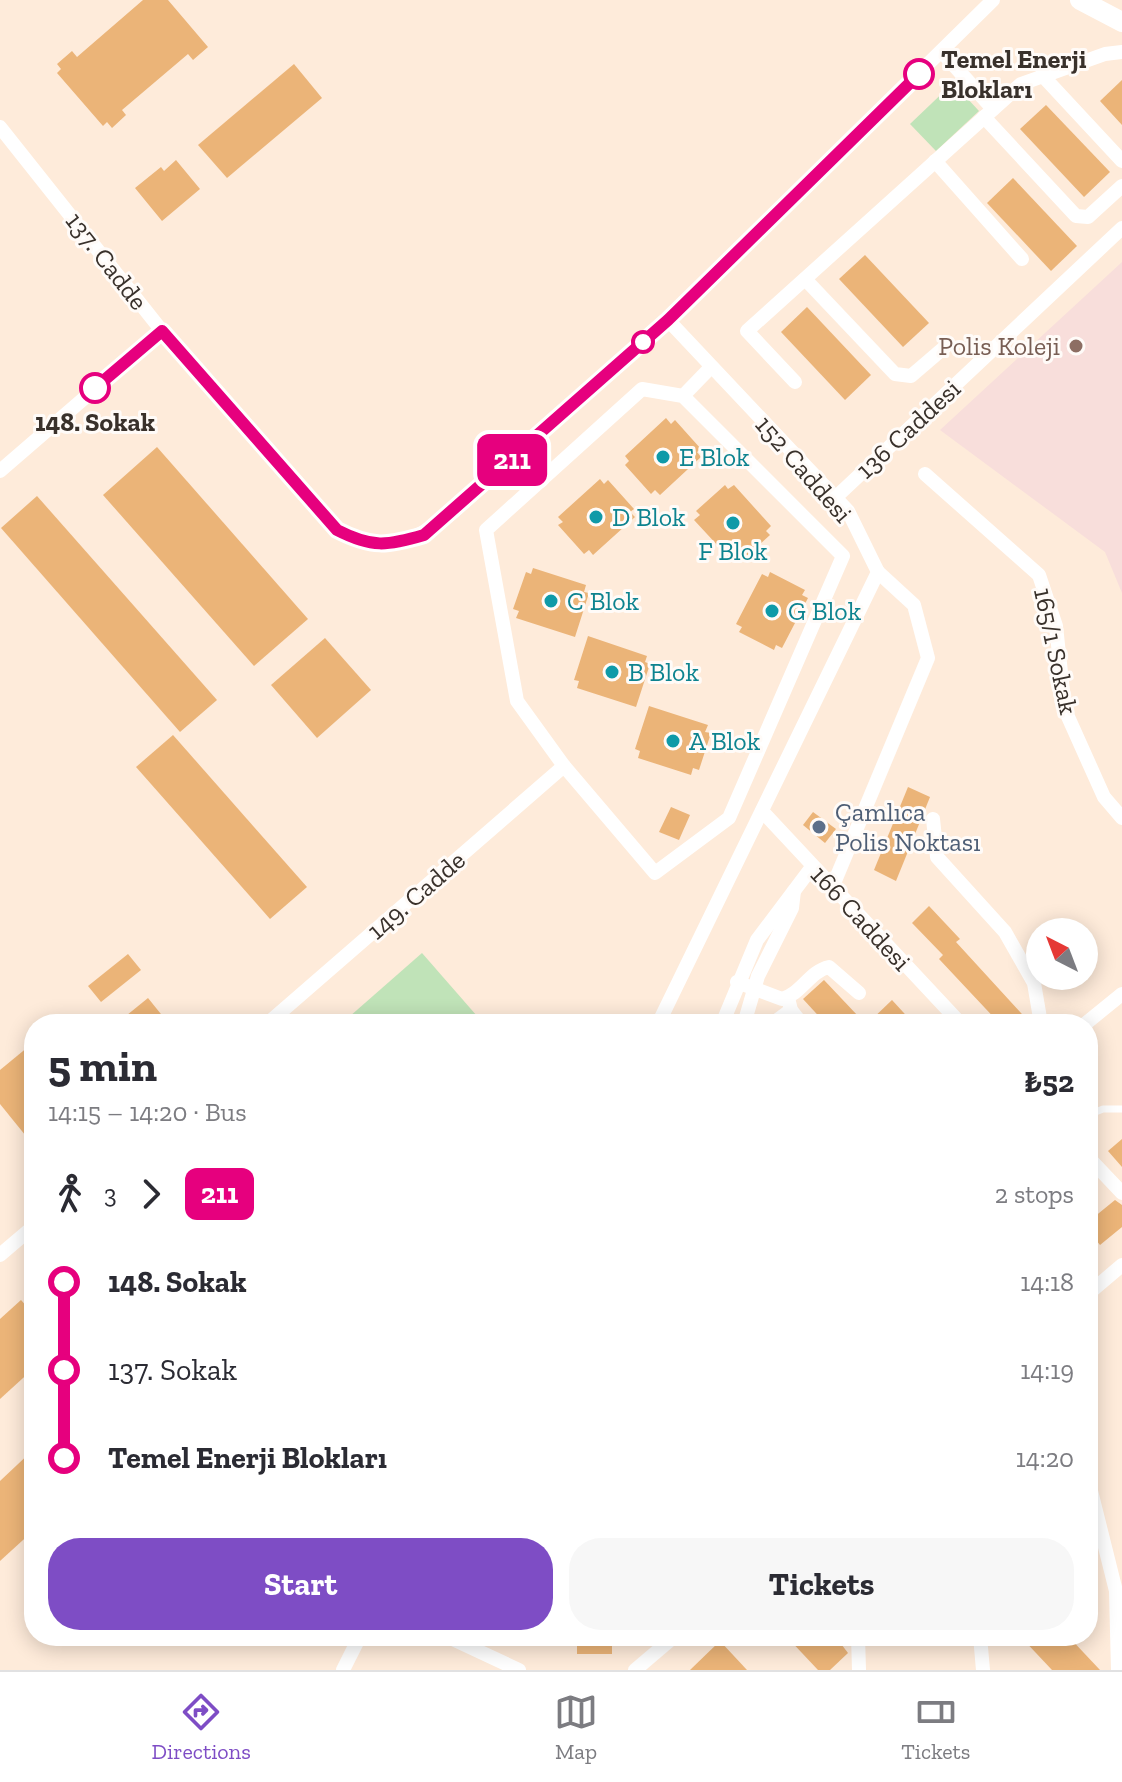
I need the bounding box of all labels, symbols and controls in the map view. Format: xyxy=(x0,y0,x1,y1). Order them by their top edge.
place label: Temel Enerji Blokları xyxy=(941,43,1087,105)
marker: Temel Enerji Blokları xyxy=(904,59,934,89)
street label: 137. Cadde xyxy=(59,206,155,316)
place label: Polis Koleji xyxy=(938,330,1060,362)
unlabelled marker xyxy=(632,331,654,353)
marker: Polis Koleji xyxy=(1067,337,1085,355)
marker: 148. Sokak xyxy=(80,373,110,403)
street label: 136 Caddesi xyxy=(849,373,967,485)
place label: 148. Sokak xyxy=(35,406,156,438)
street label: 152 Caddesi xyxy=(749,409,859,529)
line badge: 211 xyxy=(466,434,558,486)
place label: E Blok xyxy=(679,441,750,473)
text: 211 xyxy=(493,443,531,476)
marker: E Blok xyxy=(654,448,672,466)
place label: D Blok xyxy=(612,501,686,533)
marker: D Blok xyxy=(587,508,605,526)
marker: F Blok xyxy=(724,514,742,532)
place label: F Blok xyxy=(698,535,768,567)
place label: C Blok xyxy=(567,585,640,617)
street label: 165/1 Sokak xyxy=(1027,585,1085,718)
marker: C Blok xyxy=(542,592,560,610)
place label: G Blok xyxy=(788,595,862,627)
marker: G Blok xyxy=(763,602,781,620)
place label: B Blok xyxy=(628,656,699,688)
marker: B Blok xyxy=(603,663,621,681)
place label: A Blok xyxy=(689,725,761,757)
marker: A Blok xyxy=(664,732,682,750)
place label: Çamlıca Polis Noktası xyxy=(835,796,981,858)
marker: Çamlıca Polis Noktası xyxy=(810,818,828,836)
street label: 149. Cadde xyxy=(360,844,472,946)
street label: 166 Caddesi xyxy=(804,859,918,977)
north arrow xyxy=(1026,918,1098,990)
map controls xyxy=(1026,918,1098,990)
text: 5 min xyxy=(48,1039,157,1092)
text: ₺52 xyxy=(1024,1064,1074,1100)
text: 14:15 – 14:20 · Bus xyxy=(48,1096,247,1128)
icon: walk xyxy=(48,1172,92,1216)
icon: forward xyxy=(129,1172,173,1216)
text: 211 xyxy=(201,1177,238,1210)
text: 3 xyxy=(104,1178,117,1210)
text: 2 stops xyxy=(995,1178,1074,1210)
text: 148. Sokak xyxy=(108,1264,247,1300)
text: 14:18 xyxy=(1020,1266,1074,1298)
text: 137. Sokak xyxy=(108,1352,237,1388)
text: 14:19 xyxy=(1020,1354,1074,1386)
text: Temel Enerji Blokları xyxy=(108,1440,387,1476)
text: 14:20 xyxy=(1016,1442,1074,1474)
button: Start xyxy=(48,1538,553,1630)
button: Tickets xyxy=(569,1538,1074,1630)
tab: Directions xyxy=(152,1690,251,1765)
tab: Map xyxy=(554,1690,598,1765)
tab: Tickets xyxy=(901,1690,970,1765)

